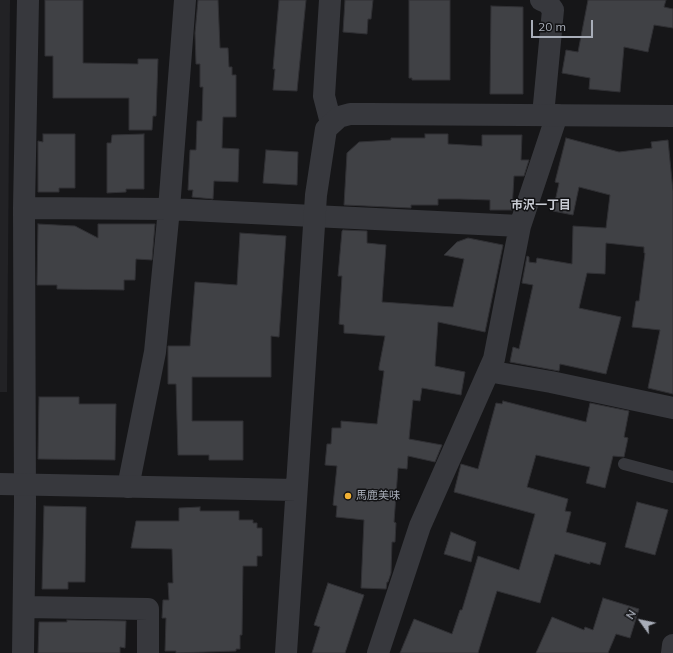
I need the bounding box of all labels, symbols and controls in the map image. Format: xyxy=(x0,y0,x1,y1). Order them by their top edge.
scale bar xyxy=(533,12,595,38)
text: 20 m xyxy=(538,19,566,34)
district label: 市沢一丁目 xyxy=(511,198,571,212)
place label: 馬鹿美味 xyxy=(356,489,400,503)
marker: 馬鹿美味 xyxy=(343,491,353,501)
north arrow xyxy=(621,601,661,641)
text: N xyxy=(623,607,639,622)

